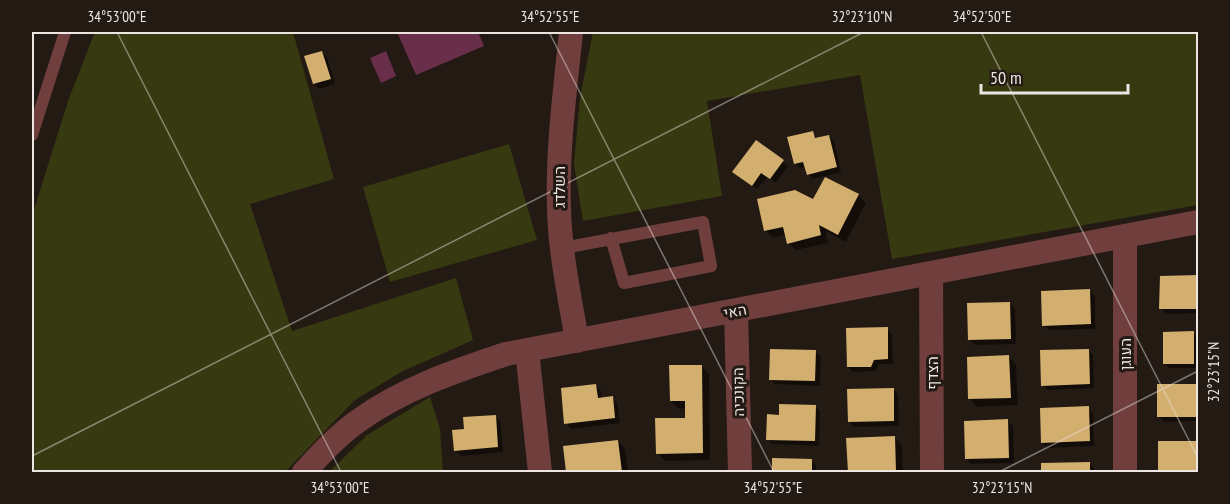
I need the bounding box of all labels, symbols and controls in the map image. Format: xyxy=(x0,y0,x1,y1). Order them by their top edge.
text: 34°53'00"E xyxy=(87,7,147,26)
text: 34°52'55"E xyxy=(520,7,580,26)
text: 32°23'10"N xyxy=(832,7,892,26)
text: 34°52'50"E xyxy=(952,7,1012,26)
scale bar xyxy=(981,57,1128,95)
text: 50 m xyxy=(990,66,1022,89)
street label: השלדג xyxy=(550,166,569,208)
street label: האי xyxy=(722,299,748,323)
street label: העוגן xyxy=(1116,338,1135,370)
text: 32°23'15"N xyxy=(1204,342,1223,402)
street label: הצדף xyxy=(923,356,942,390)
street label: הקונכיה xyxy=(728,367,748,417)
text: 34°53'00"E xyxy=(310,478,370,497)
text: 34°52'55"E xyxy=(743,478,803,497)
text: 32°23'15"N xyxy=(972,478,1032,497)

